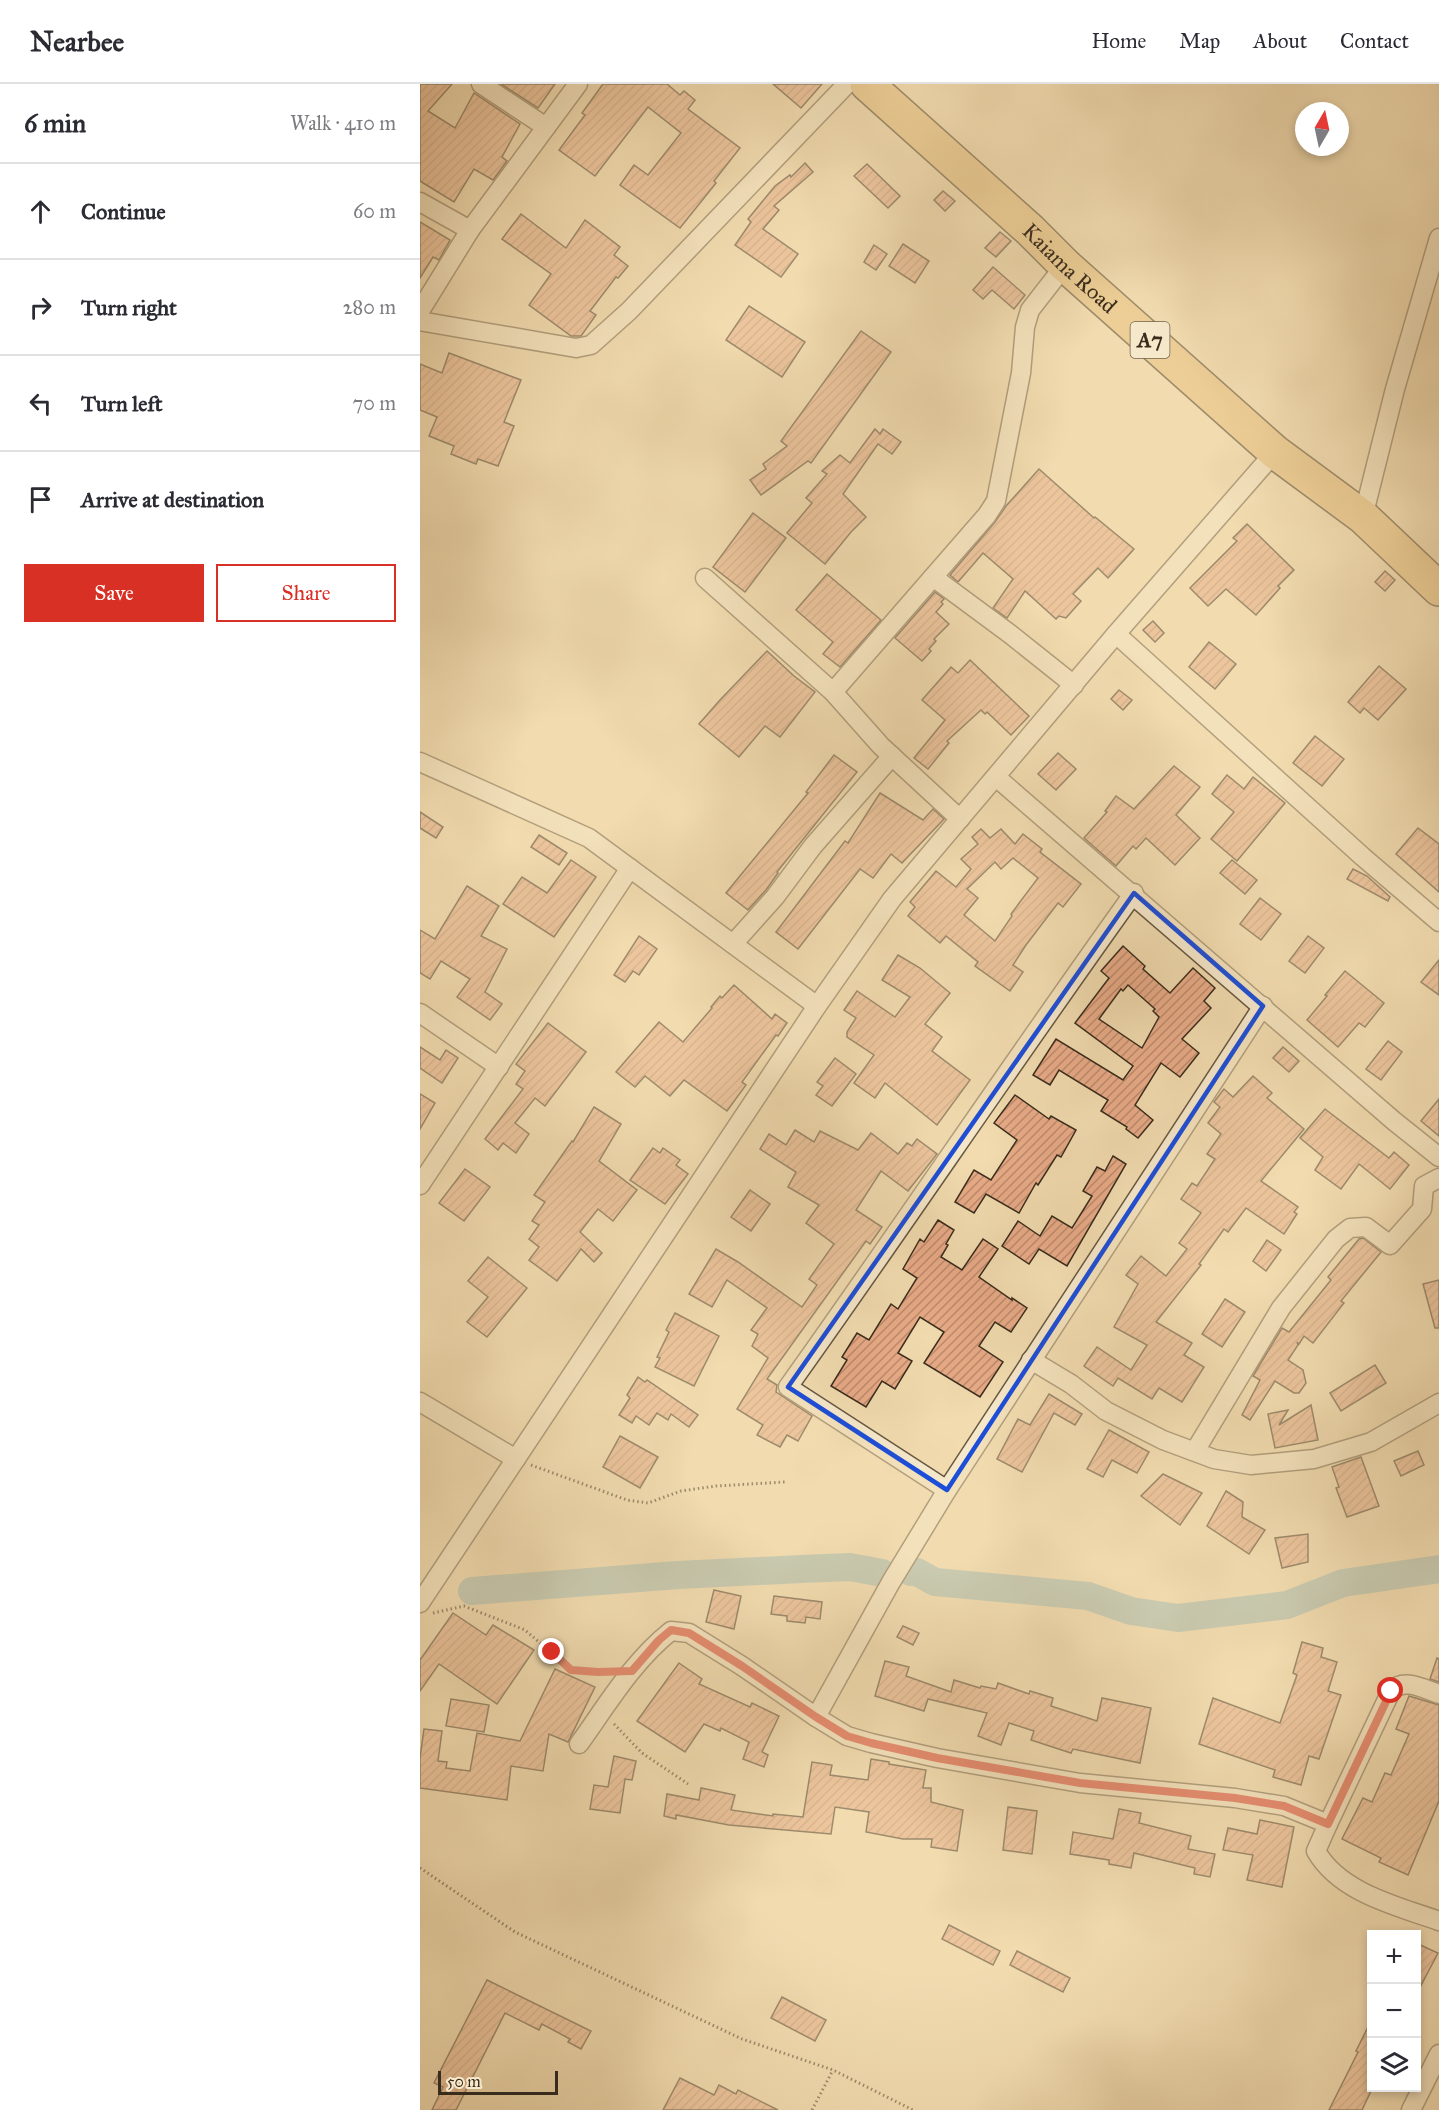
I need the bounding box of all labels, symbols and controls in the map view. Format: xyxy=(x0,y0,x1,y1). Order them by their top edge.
text: Nearbee xyxy=(30,24,124,59)
text: Home xyxy=(1091,28,1146,54)
text: Map xyxy=(1179,28,1220,54)
text: About xyxy=(1253,28,1307,54)
text: Contact xyxy=(1340,28,1409,54)
north arrow xyxy=(1295,102,1349,156)
text: 6 min xyxy=(24,107,86,139)
text: Walk · 410 m xyxy=(290,111,396,135)
icon: ahead xyxy=(24,195,57,228)
text: Continue xyxy=(81,198,166,225)
text: 60 m xyxy=(353,199,396,223)
street label: Kaiama Road xyxy=(1017,217,1123,319)
icon: right xyxy=(24,291,57,324)
text: Turn right xyxy=(81,294,177,321)
text: 280 m xyxy=(343,295,396,319)
road number: A7 xyxy=(1130,322,1170,358)
icon: left xyxy=(24,387,57,420)
text: Turn left xyxy=(81,390,163,417)
text: 70 m xyxy=(353,391,396,415)
icon: arrive xyxy=(24,483,57,516)
text: Arrive at destination xyxy=(81,486,264,513)
button: Save xyxy=(24,564,204,622)
button: Share xyxy=(216,564,396,622)
route end xyxy=(538,1638,564,1664)
route start xyxy=(1377,1677,1403,1703)
map controls xyxy=(1367,1930,1421,2092)
button: + xyxy=(1367,1930,1421,1984)
button: − xyxy=(1367,1984,1421,2038)
button: layers xyxy=(1367,2038,1421,2092)
scale bar xyxy=(438,2068,558,2096)
text: 50 m xyxy=(447,2072,481,2091)

